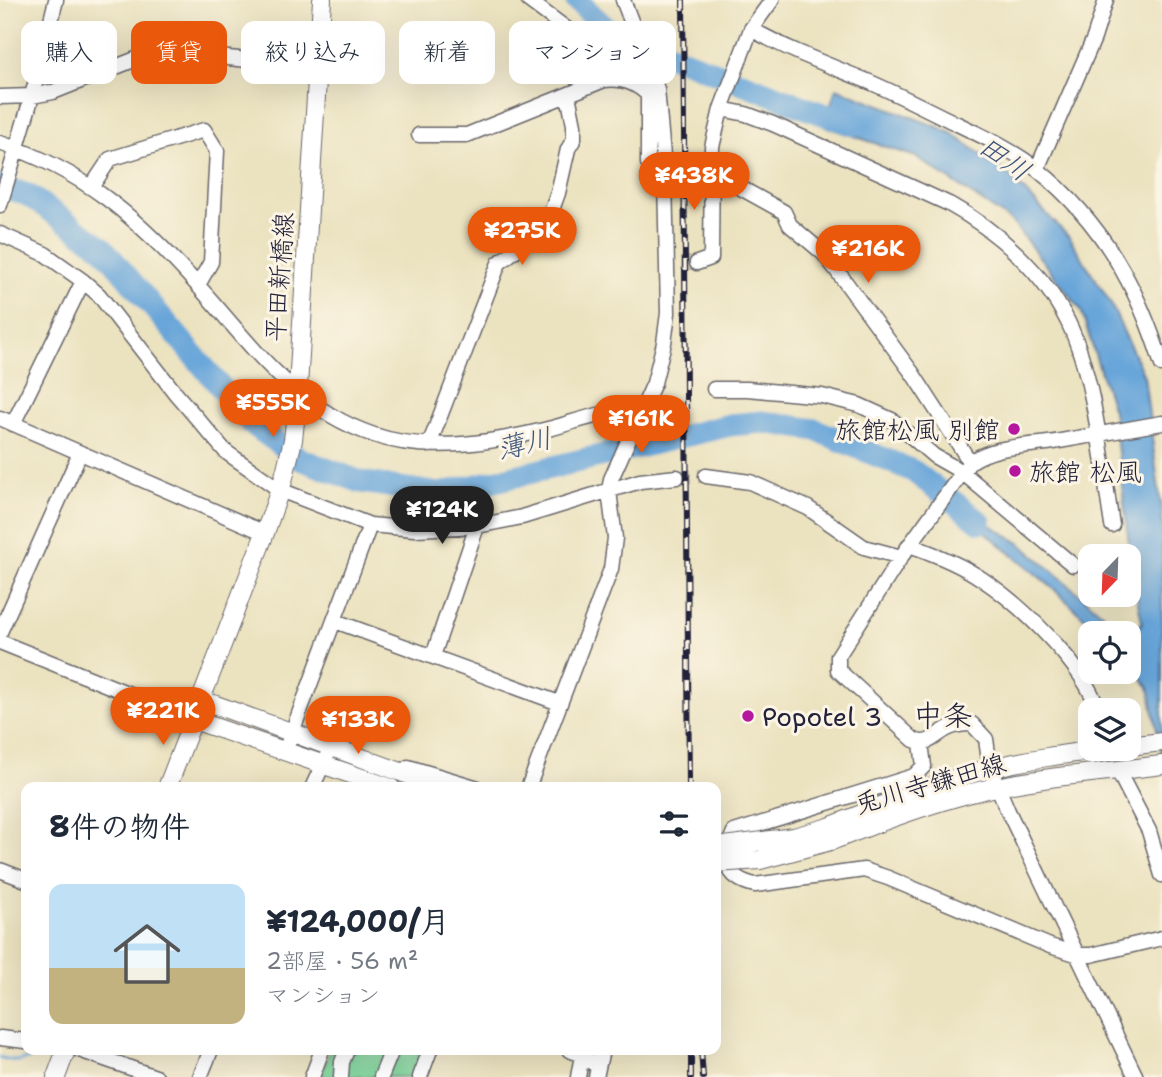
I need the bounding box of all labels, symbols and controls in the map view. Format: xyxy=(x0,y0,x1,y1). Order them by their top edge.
chip: 購入 xyxy=(21,21,117,84)
chip: 賃貸 xyxy=(131,21,227,84)
chip: 絞り込み xyxy=(241,21,385,84)
chip: 新着 xyxy=(399,21,495,84)
chip: マンション xyxy=(509,21,676,84)
water label: 田川 xyxy=(971,126,1039,190)
pin: ¥438K xyxy=(645,152,743,212)
text: ¥438K xyxy=(655,160,733,190)
pin: ¥275K xyxy=(473,208,571,267)
street label: 平田新橋線 xyxy=(257,211,301,343)
text: ¥275K xyxy=(484,215,560,245)
pin: ¥216K xyxy=(819,226,917,285)
text: ¥216K xyxy=(832,233,904,263)
pin: ¥555K xyxy=(224,380,322,439)
text: ¥555K xyxy=(236,387,310,417)
pin: ¥161K xyxy=(592,396,690,455)
text: ¥161K xyxy=(608,403,674,433)
place label: 旅館松風 別館 xyxy=(835,412,1000,447)
water label: 薄川 xyxy=(492,418,556,468)
marker: 旅館松風 別館 xyxy=(1006,421,1022,437)
place label: 旅館 松風 xyxy=(1029,454,1142,489)
marker: 旅館 松風 xyxy=(1007,463,1023,479)
pin: ¥124K xyxy=(393,486,491,546)
text: ¥124K xyxy=(406,494,478,524)
north arrow xyxy=(1078,544,1141,607)
map controls xyxy=(1078,544,1141,761)
button: locate xyxy=(1078,621,1141,684)
pin: ¥221K xyxy=(114,688,212,747)
text: ¥221K xyxy=(126,695,200,725)
district label: 中条 xyxy=(913,695,973,736)
pin: ¥133K xyxy=(309,696,407,756)
button: layers xyxy=(1078,698,1141,761)
place label: Popotel 3 xyxy=(762,699,882,734)
text: ¥133K xyxy=(322,704,394,734)
marker: Popotel 3 xyxy=(740,708,756,724)
street label: 兎川寺鎌田線 xyxy=(850,745,1010,821)
icon: filters xyxy=(655,805,693,843)
text: 8件の物件 xyxy=(49,806,190,847)
text: ¥124,000/月 xyxy=(266,901,450,942)
icon: home xyxy=(105,912,189,996)
text: 2部屋 · 56 m² xyxy=(266,946,418,976)
text: マンション xyxy=(266,980,380,1010)

